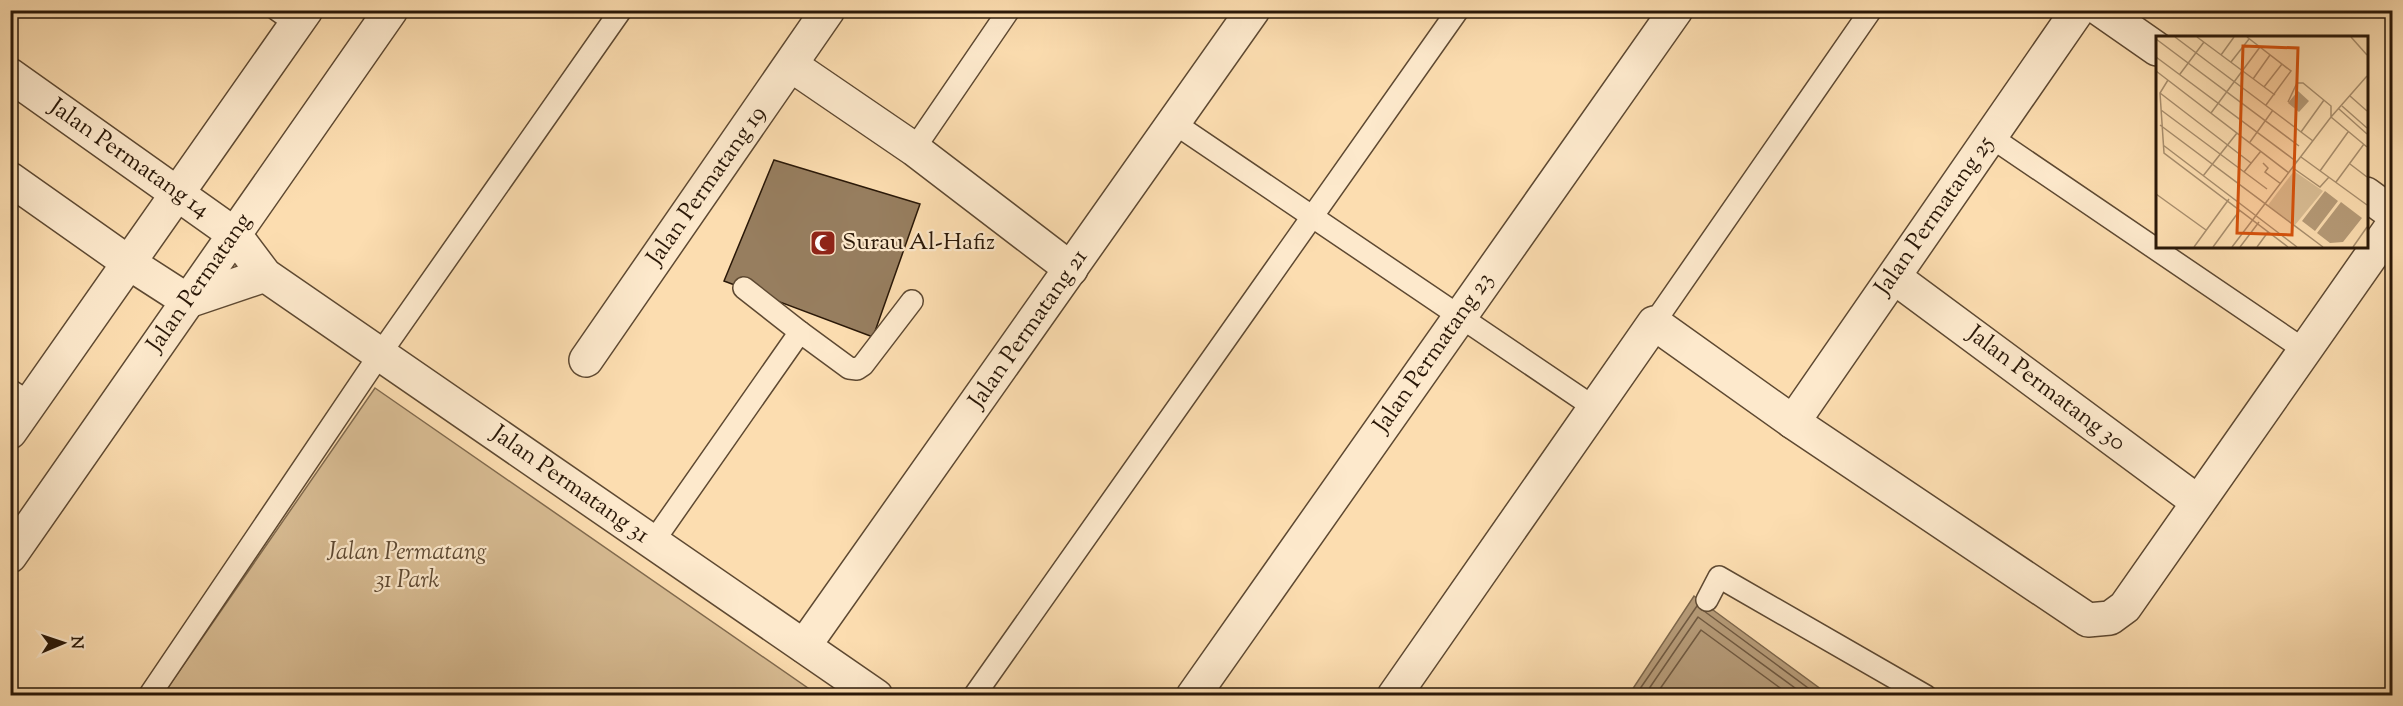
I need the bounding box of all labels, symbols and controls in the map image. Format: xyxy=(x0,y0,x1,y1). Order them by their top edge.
inset map xyxy=(2156,36,2367,248)
street label: Jalan Permatang 14 xyxy=(40,90,216,227)
street label: Jalan Permatang 19 xyxy=(638,99,775,274)
street label: Jalan Permatang 25 xyxy=(1866,129,2003,304)
street label: Jalan Permatang xyxy=(138,206,261,361)
place label: Surau Al-Hafiz xyxy=(842,226,995,260)
mosque icon: Surau Al-Hafiz xyxy=(808,228,838,258)
street label: Jalan Permatang 21 xyxy=(960,242,1097,417)
street label: Jalan Permatang 23 xyxy=(1365,266,1502,442)
street label: Jalan Permatang 30 xyxy=(1958,317,2132,460)
street label: Jalan Permatang 31 xyxy=(482,416,656,552)
park label: Jalan Permatang 31 Park xyxy=(326,536,487,598)
north arrow xyxy=(33,613,93,673)
text: N xyxy=(64,636,87,650)

